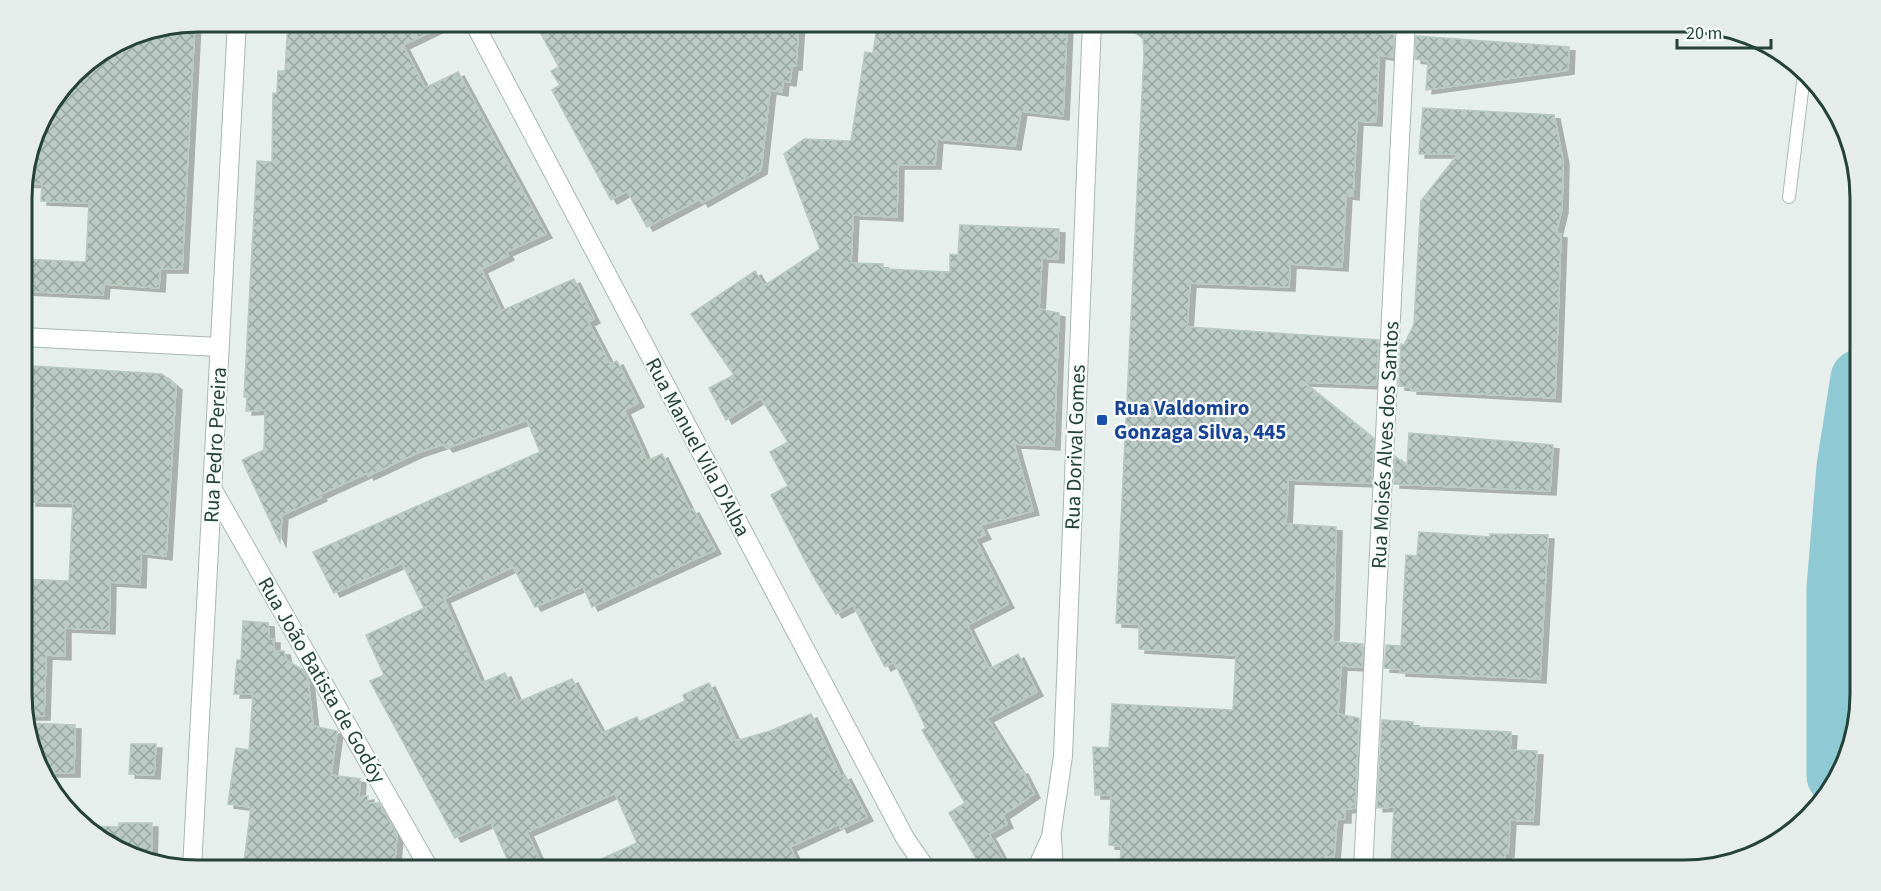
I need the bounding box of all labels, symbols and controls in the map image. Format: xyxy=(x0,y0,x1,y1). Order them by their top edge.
scale bar xyxy=(1677,12,1772,50)
text: 20 m xyxy=(1686,21,1722,46)
street label: Rua Moisés Alves dos Santos xyxy=(1364,320,1406,570)
street label: Rua Manuel Vila D'Alba xyxy=(638,352,758,542)
street label: Rua Dorival Gomes xyxy=(1057,364,1093,530)
street label: Rua Pedro Pereira xyxy=(196,366,234,524)
place label: Rua Valdomiro Gonzaga Silva, 445 xyxy=(1114,393,1286,447)
marker: Rua Valdomiro Gonzaga Silva, 445 xyxy=(1095,413,1109,427)
street label: Rua João Batista de Godóy xyxy=(251,571,393,789)

